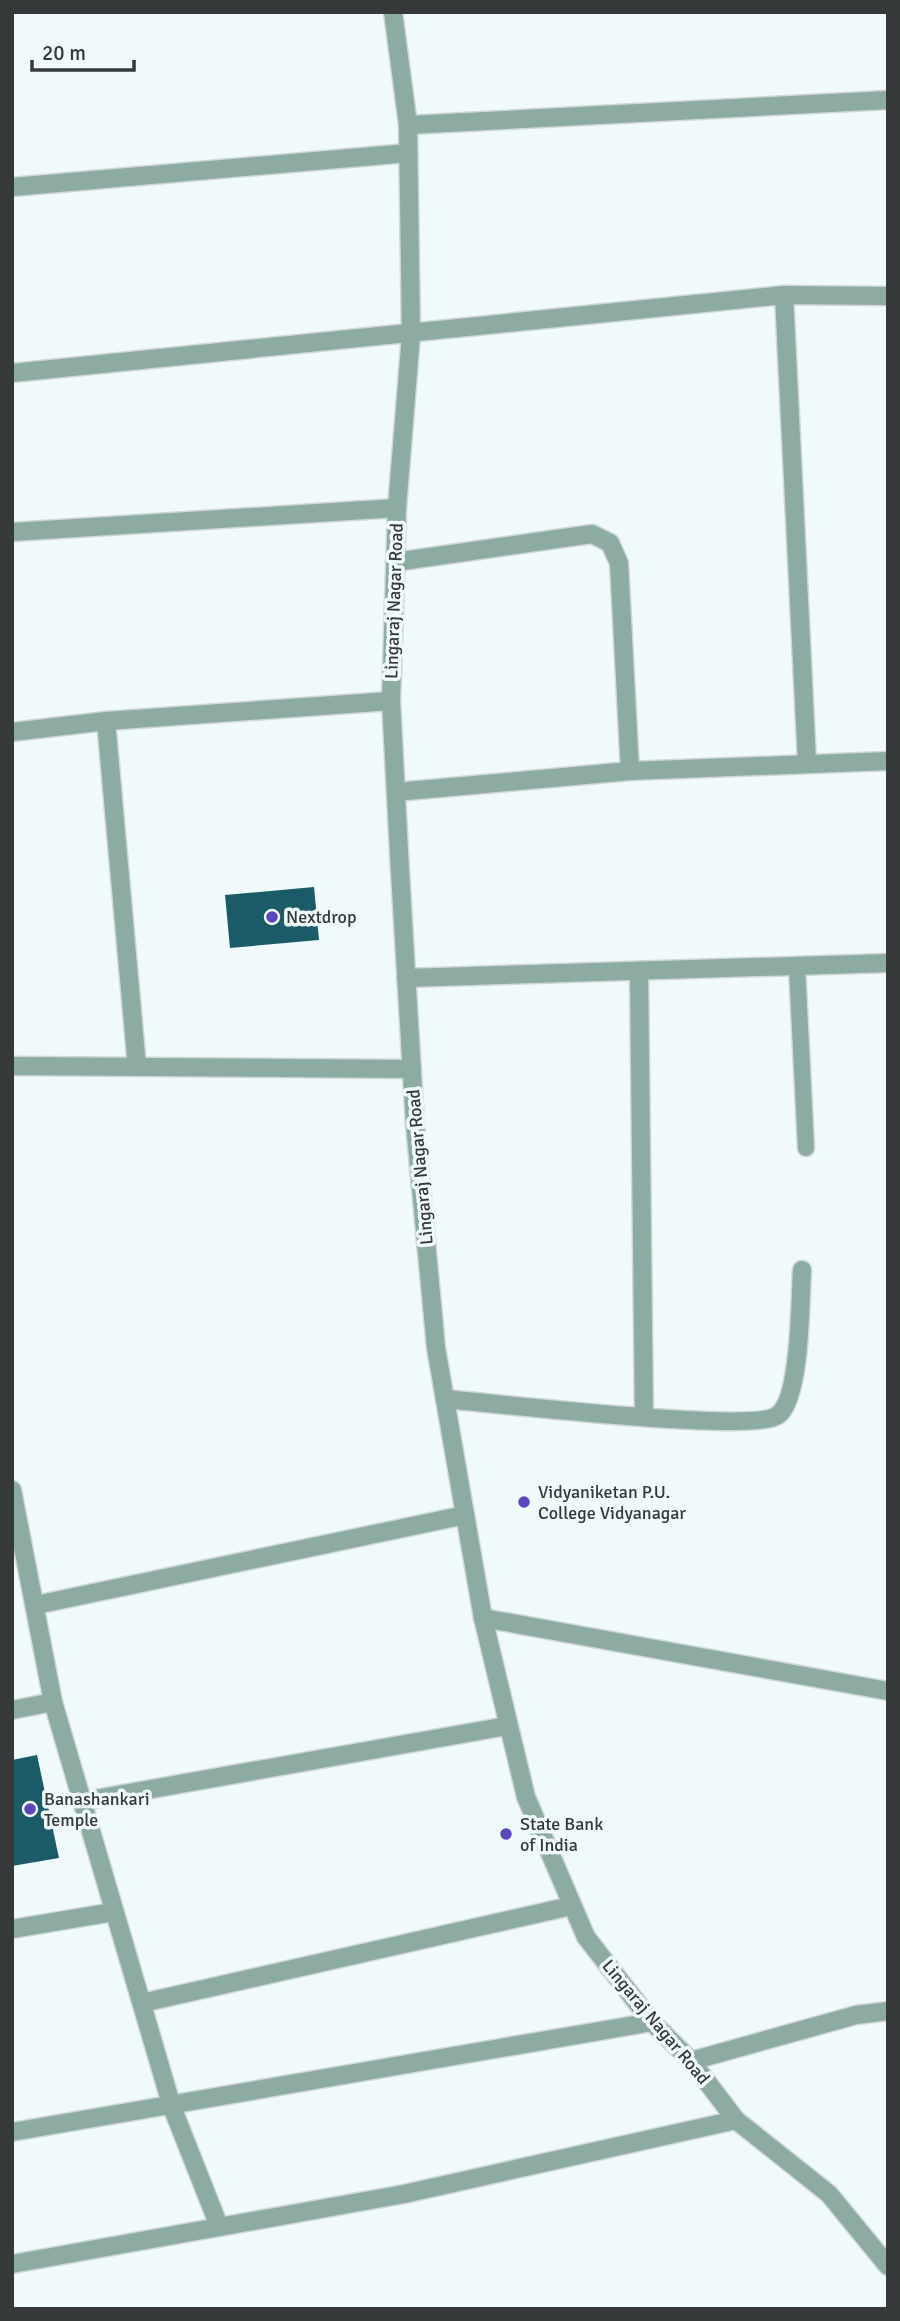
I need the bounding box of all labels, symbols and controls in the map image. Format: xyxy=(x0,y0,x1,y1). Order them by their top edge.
scale bar xyxy=(32,28,133,72)
text: 20 m xyxy=(42,40,86,66)
street label: Lingaraj Nagar Road xyxy=(380,523,408,679)
place label: Nextdrop xyxy=(286,906,357,928)
marker: Nextdrop xyxy=(264,909,280,925)
street label: Lingaraj Nagar Road xyxy=(402,1088,438,1246)
place label: Vidyaniketan P.U. College Vidyanagar xyxy=(538,1481,686,1524)
marker: Vidyaniketan P.U. College Vidyanagar xyxy=(516,1494,532,1510)
place label: Banashankari Temple xyxy=(44,1788,150,1831)
marker: Banashankari Temple xyxy=(22,1801,38,1817)
place label: State Bank of India xyxy=(520,1813,603,1856)
marker: State Bank of India xyxy=(498,1826,514,1842)
street label: Lingaraj Nagar Road xyxy=(597,1955,715,2089)

